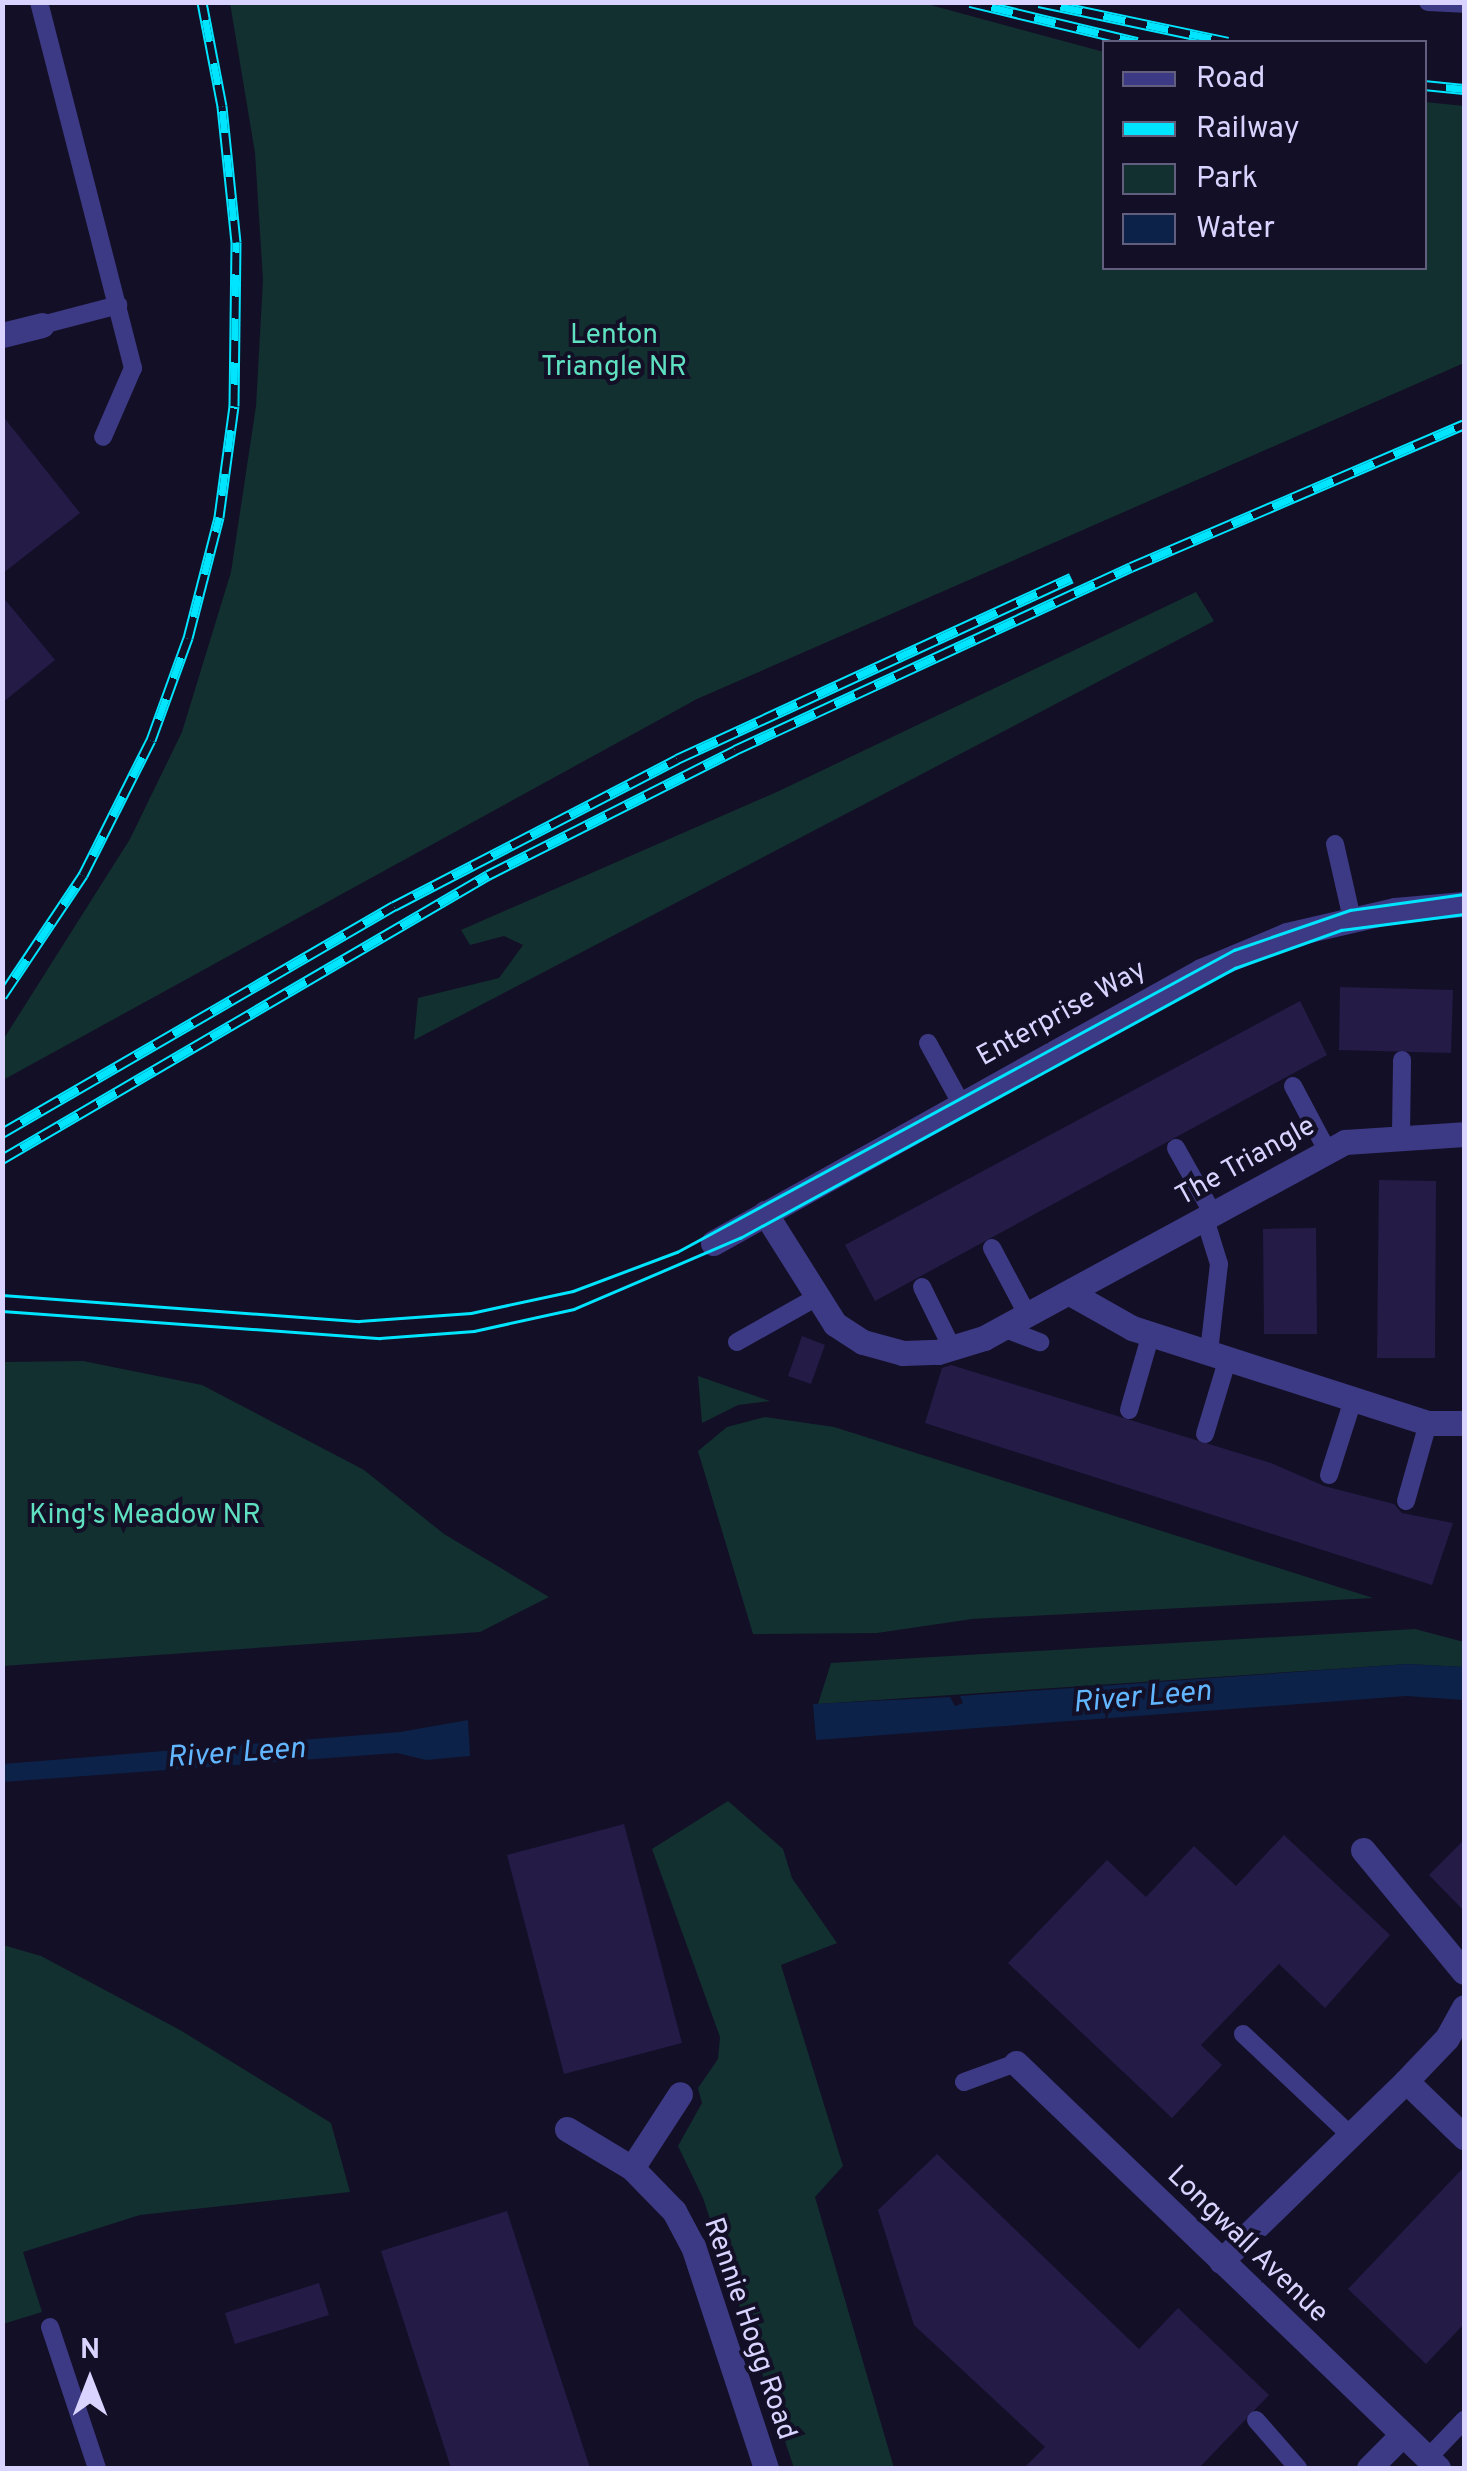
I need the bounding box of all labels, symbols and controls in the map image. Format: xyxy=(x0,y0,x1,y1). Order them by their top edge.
legend xyxy=(1102,40,1427,270)
text: Road xyxy=(1196,61,1265,98)
text: Railway xyxy=(1196,111,1300,148)
text: Park xyxy=(1196,161,1258,198)
text: Water xyxy=(1196,211,1275,248)
park label: Lenton Triangle NR xyxy=(541,319,687,385)
street label: Enterprise Way xyxy=(971,954,1153,1074)
street label: The Triangle xyxy=(1170,1110,1322,1214)
park label: King's Meadow NR xyxy=(29,1499,261,1533)
water label: River Leen xyxy=(1071,1675,1213,1723)
water label: River Leen xyxy=(166,1732,306,1778)
street label: Longwall Avenue xyxy=(1159,2159,1335,2331)
street label: Rennie Hogg Road xyxy=(695,2214,803,2444)
north arrow xyxy=(40,2331,140,2431)
text: N xyxy=(80,2333,100,2369)

